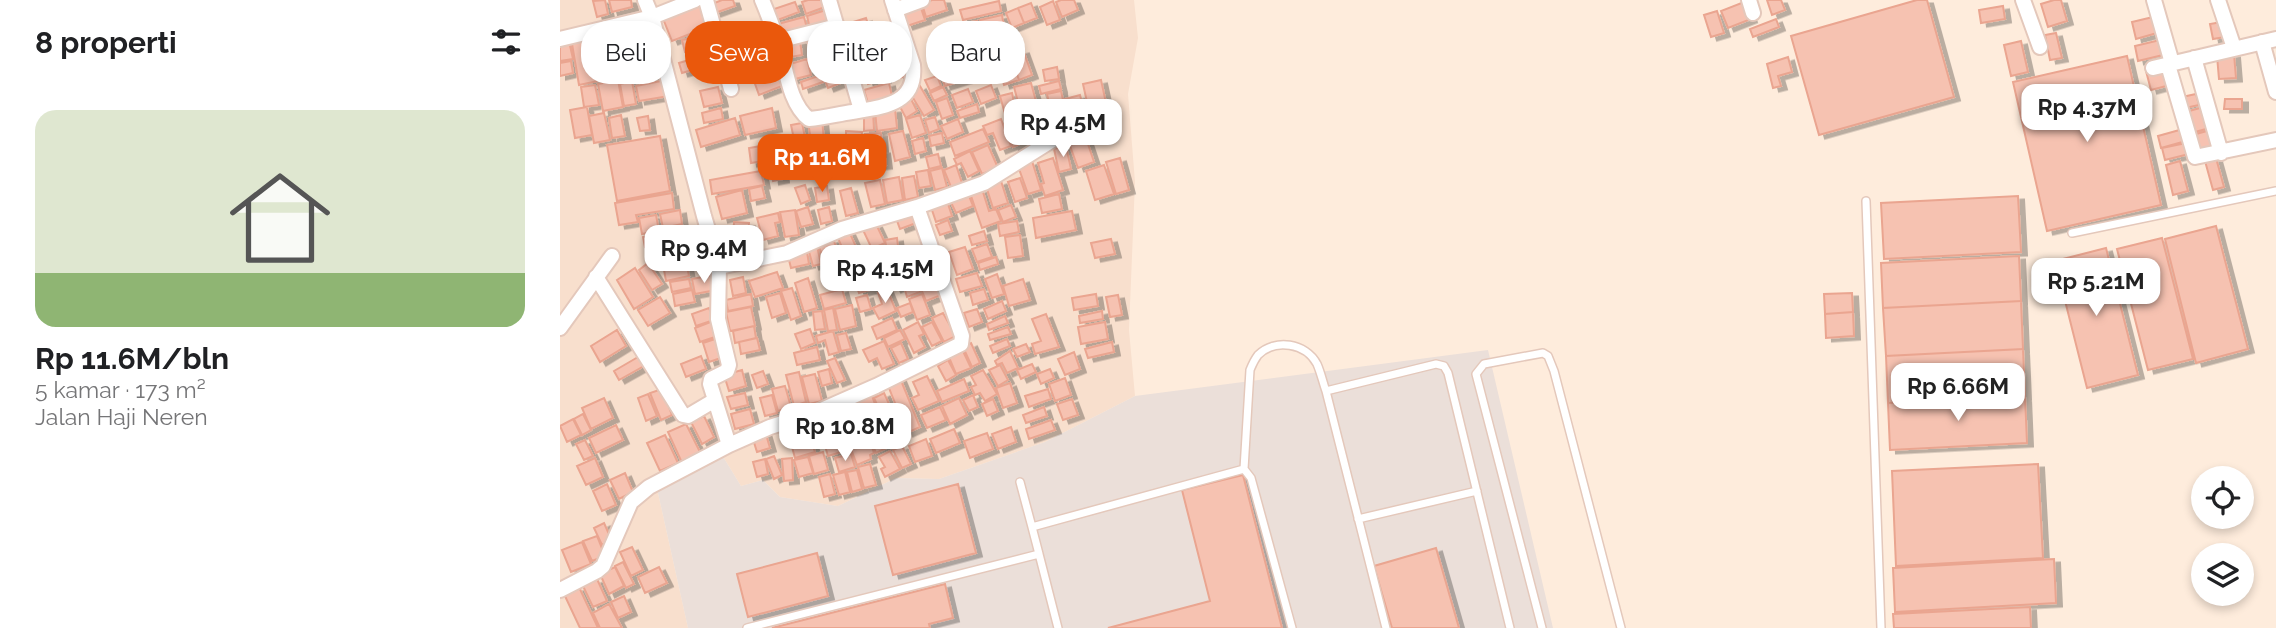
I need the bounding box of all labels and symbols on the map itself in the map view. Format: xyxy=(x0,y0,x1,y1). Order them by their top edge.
pin: Rp 4.37M xyxy=(2015,85,2159,144)
pin: Rp 4.5M xyxy=(998,100,1128,159)
pin: Rp 11.6M xyxy=(750,134,894,194)
pin: Rp 9.4M xyxy=(639,226,769,285)
pin: Rp 4.15M xyxy=(813,246,957,305)
pin: Rp 5.21M xyxy=(2024,258,2168,318)
pin: Rp 6.66M xyxy=(1886,364,2030,423)
pin: Rp 10.8M xyxy=(773,404,917,463)

